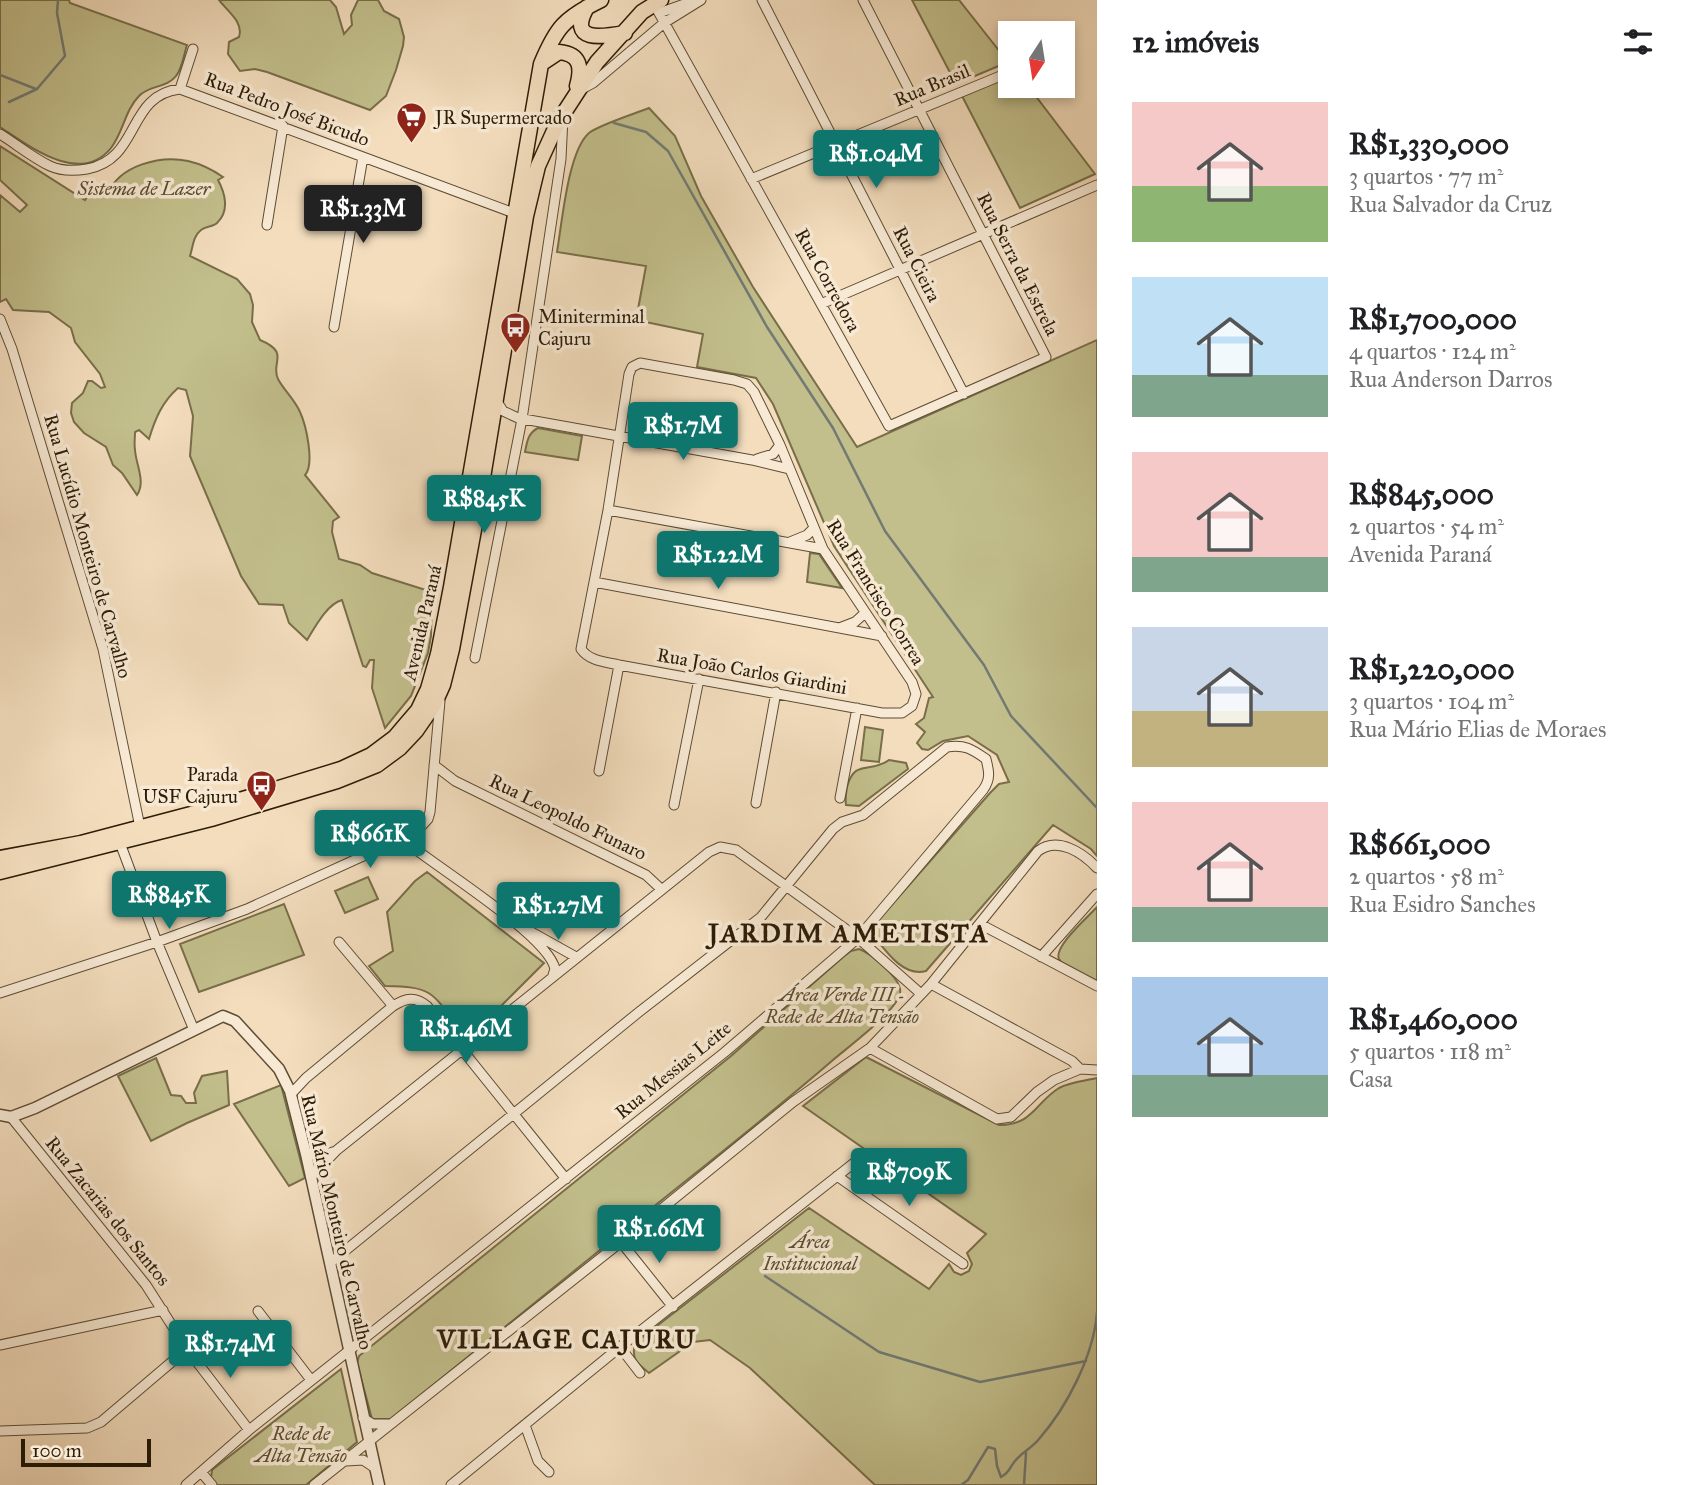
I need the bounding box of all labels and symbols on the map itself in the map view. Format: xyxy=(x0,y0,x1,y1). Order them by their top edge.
north arrow xyxy=(998,21,1074,98)
street label: Rua Brasil xyxy=(891,58,974,111)
street label: Rua Pedro José Bicudo xyxy=(201,67,373,152)
supermarket icon: JR Supermercado xyxy=(395,100,429,144)
place label: JR Supermercado xyxy=(433,106,572,130)
pin: R$1.04M xyxy=(811,130,941,190)
park label: Sistema de Lazer xyxy=(77,177,211,200)
pin: R$1.33M xyxy=(298,186,428,245)
street label: Rua Serra da Estrela xyxy=(972,189,1064,340)
street label: Rua Cieira xyxy=(888,222,946,307)
street label: Rua Corredora xyxy=(790,224,866,336)
place label: Miniterminal Cajuru xyxy=(538,305,645,350)
bus stop icon: Miniterminal Cajuru xyxy=(498,310,532,354)
pin: R$1.7M xyxy=(626,402,740,462)
street label: Rua Lucídio Monteiro de Carvalho xyxy=(39,411,137,681)
pin: R$845K xyxy=(427,476,541,535)
street label: Rua Francisco Correa xyxy=(822,515,931,670)
pin: R$1.22M xyxy=(653,532,783,591)
street label: Avenida Paraná xyxy=(397,562,447,684)
street label: Rua João Carlos Giardini xyxy=(655,643,849,700)
place label: Parada USF Cajuru xyxy=(143,763,239,808)
bus stop icon: Parada USF Cajuru xyxy=(244,768,278,812)
street label: Rua Leopoldo Funaro xyxy=(486,769,651,865)
pin: R$661K xyxy=(313,810,427,870)
pin: R$845K xyxy=(112,872,226,931)
pin: R$1.27M xyxy=(493,883,623,942)
district label: JARDIM AMETISTA xyxy=(705,917,990,950)
park label: Área Verde III - Rede de Alta Tensão xyxy=(764,982,919,1028)
pin: R$1.46M xyxy=(401,1006,531,1065)
street label: Rua Messias Leite xyxy=(610,1016,736,1124)
street label: Rua Mário Monteiro de Carvalho xyxy=(296,1092,378,1352)
street label: Rua Zacarias dos Santos xyxy=(41,1132,175,1290)
pin: R$709K xyxy=(852,1148,966,1208)
pin: R$1.66M xyxy=(594,1206,724,1265)
park label: Área Institucional xyxy=(762,1229,859,1275)
pin: R$1.74M xyxy=(165,1320,295,1380)
district label: VILLAGE CAJURU xyxy=(436,1323,697,1356)
park label: Rede de Alta Tensão xyxy=(253,1422,347,1467)
scale bar xyxy=(21,1436,150,1468)

